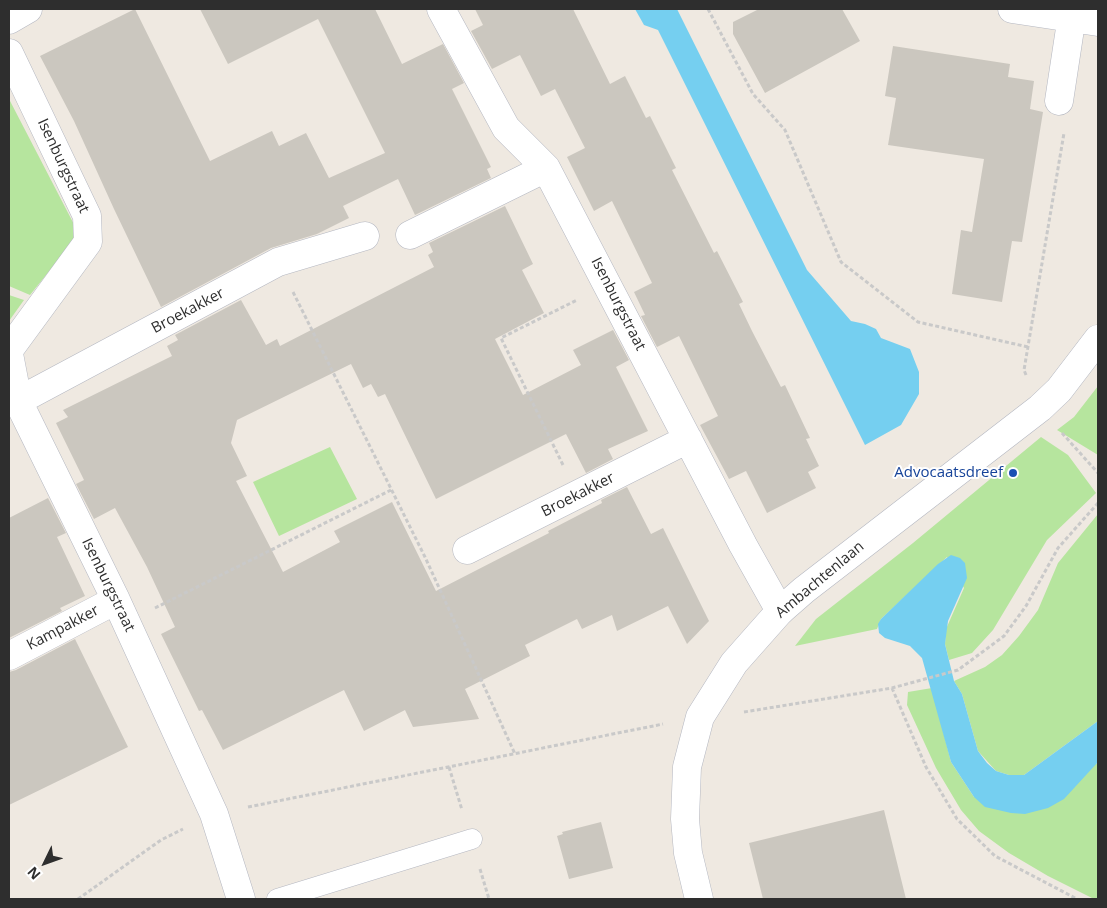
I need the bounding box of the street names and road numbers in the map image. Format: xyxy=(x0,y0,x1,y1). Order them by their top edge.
street label: Isenburgstraat xyxy=(33,116,93,216)
street label: Isenburgstraat xyxy=(587,254,649,354)
street label: Broekakker xyxy=(149,284,227,338)
street label: Broekakker xyxy=(538,469,618,521)
street label: Isenburgstraat xyxy=(77,535,139,635)
street label: Ambachtenlaan xyxy=(772,538,868,622)
street label: Kampakker xyxy=(24,601,102,655)

